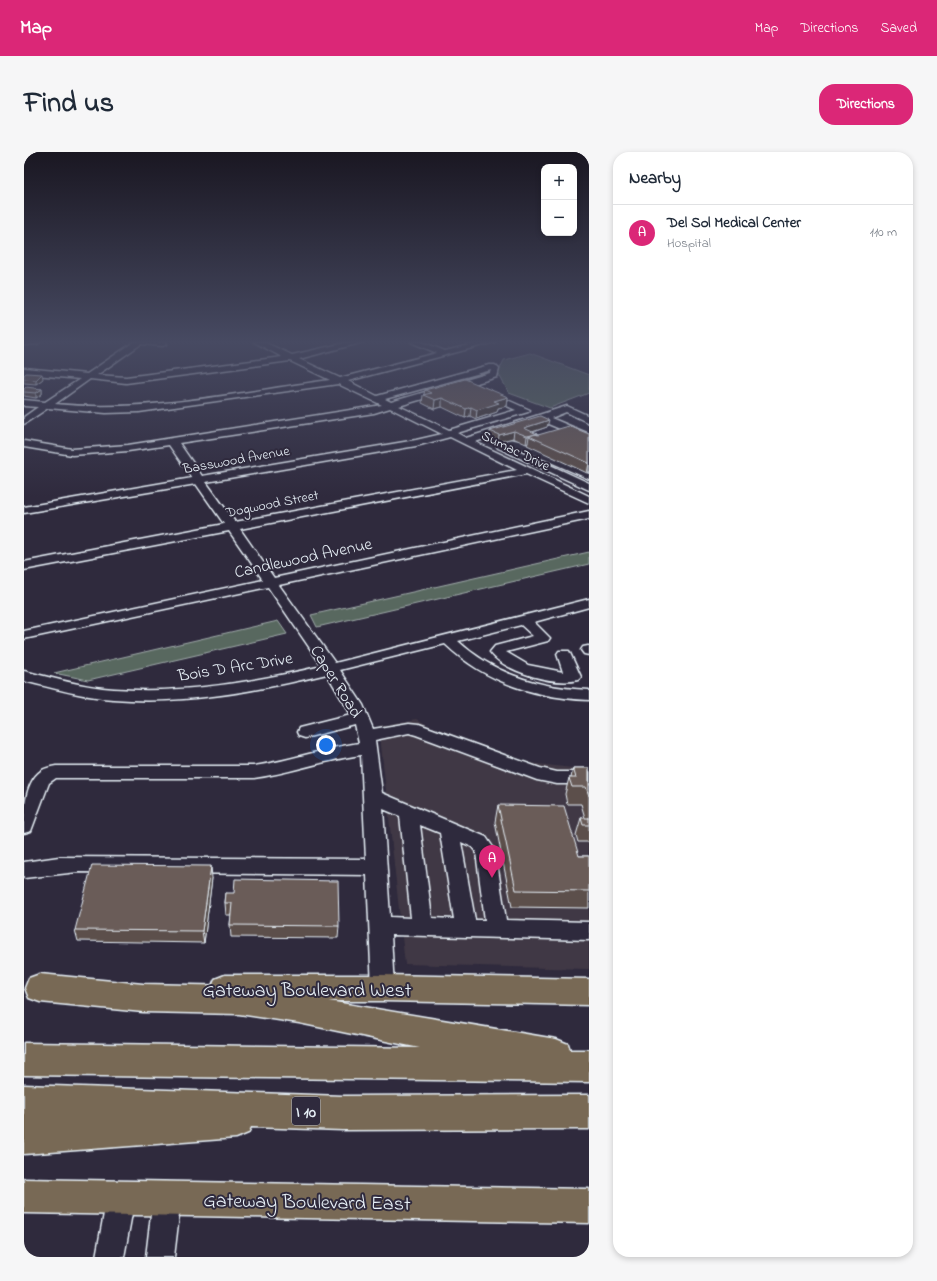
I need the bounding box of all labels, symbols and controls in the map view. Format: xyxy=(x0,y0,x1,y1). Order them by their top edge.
text: Map xyxy=(20,15,52,42)
text: Map xyxy=(755,18,778,39)
text: Directions xyxy=(800,18,858,39)
text: Saved xyxy=(880,18,917,39)
text: Find us xyxy=(24,84,114,125)
button: Directions xyxy=(819,84,913,125)
map controls xyxy=(541,164,577,236)
button: + xyxy=(541,164,577,200)
text: Nearby xyxy=(629,166,681,191)
button: − xyxy=(541,200,577,236)
text: Del Sol Medical Center xyxy=(667,212,801,234)
text: A xyxy=(638,223,646,242)
text: 110 m xyxy=(870,223,897,242)
text: Hospital xyxy=(667,234,711,253)
street label: Sumac Drive xyxy=(477,426,554,477)
street label: Basswood Avenue xyxy=(180,441,292,480)
street label: Dogwood Street xyxy=(223,485,321,525)
street label: Candlewood Avenue xyxy=(232,532,375,585)
street label: Caper Road xyxy=(303,640,368,724)
street label: Bois D Arc Drive xyxy=(175,646,295,689)
your location xyxy=(316,735,336,755)
pin: A xyxy=(479,845,505,878)
street label: Gateway Boulevard West xyxy=(203,977,412,1006)
road number: I 10 xyxy=(292,1097,320,1125)
street label: Gateway Boulevard East xyxy=(203,1187,411,1220)

